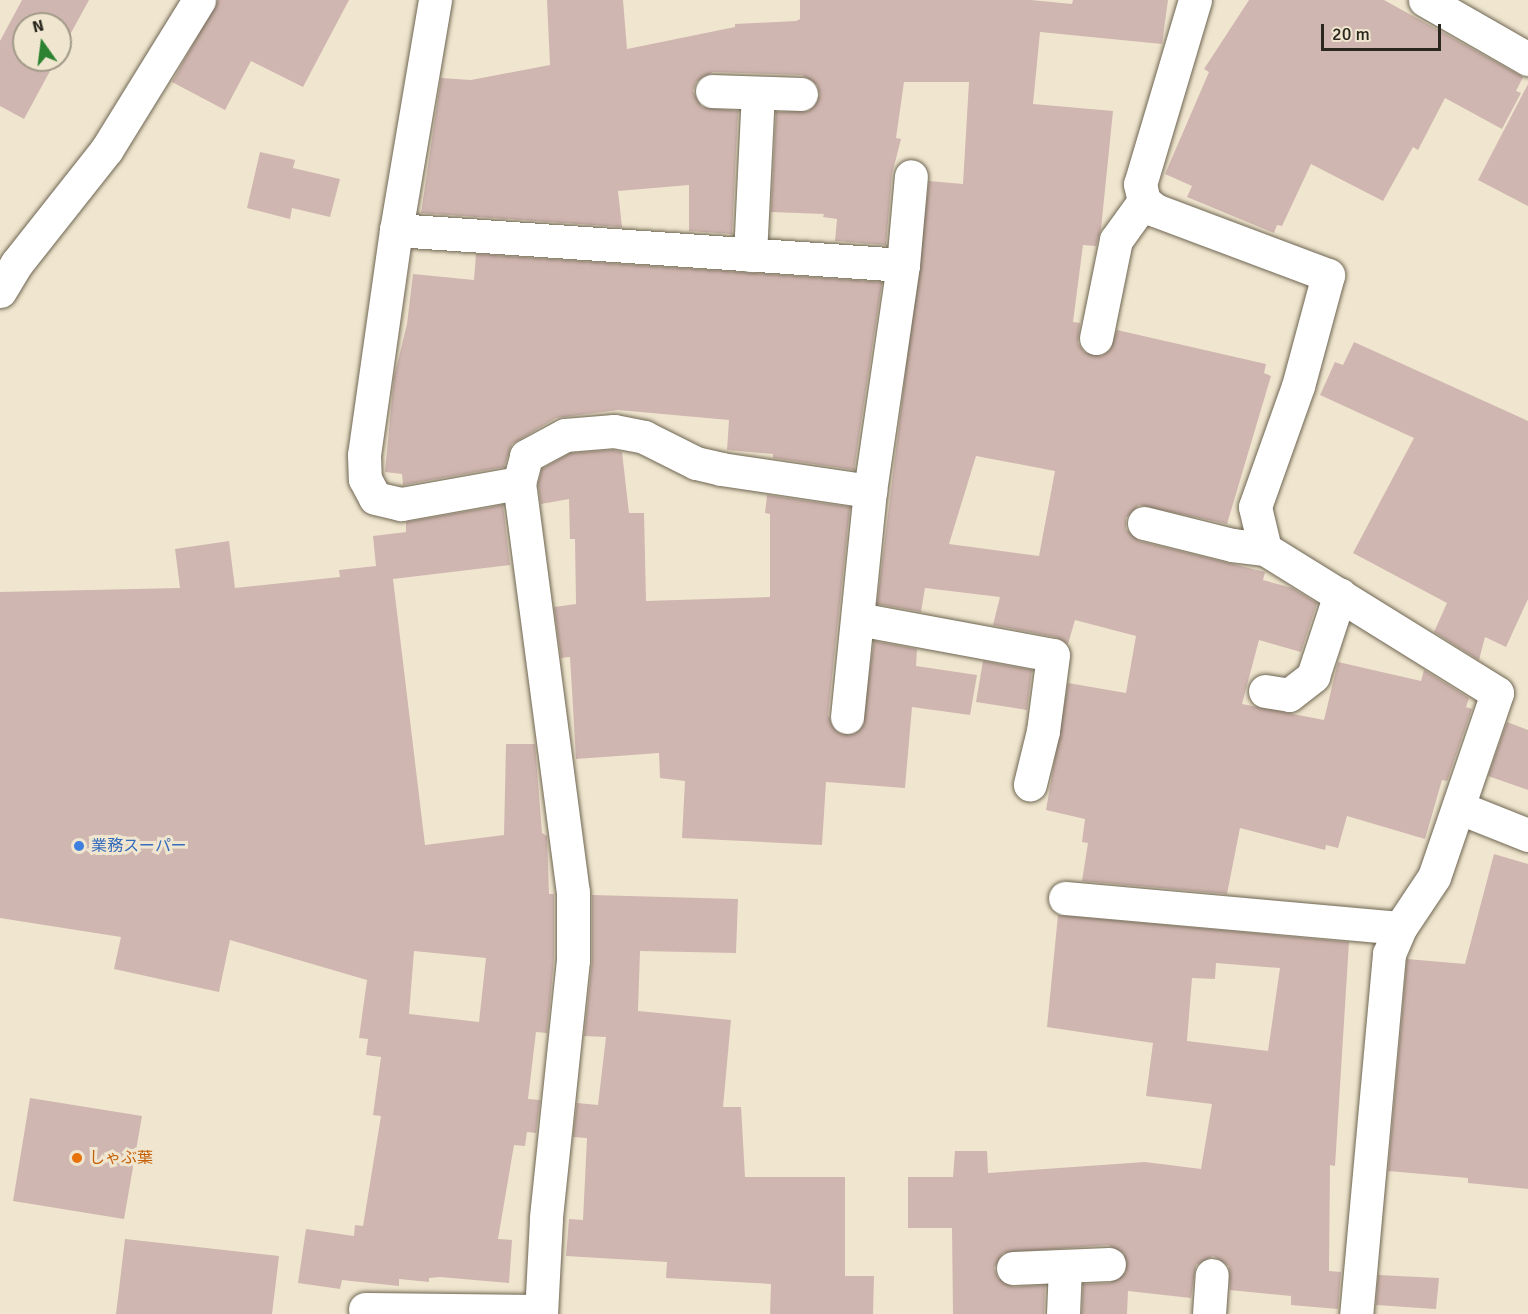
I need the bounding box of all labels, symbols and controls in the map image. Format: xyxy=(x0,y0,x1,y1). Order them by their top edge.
north arrow xyxy=(12,12,72,72)
scale bar xyxy=(1324,12,1444,50)
text: N xyxy=(30,15,46,38)
text: 20 m xyxy=(1332,23,1370,45)
place label: 業務スーパー xyxy=(91,836,187,856)
marker: 業務スーパー xyxy=(72,839,86,853)
place label: しゃぶ葉 xyxy=(89,1148,153,1168)
marker: しゃぶ葉 xyxy=(70,1151,84,1165)

